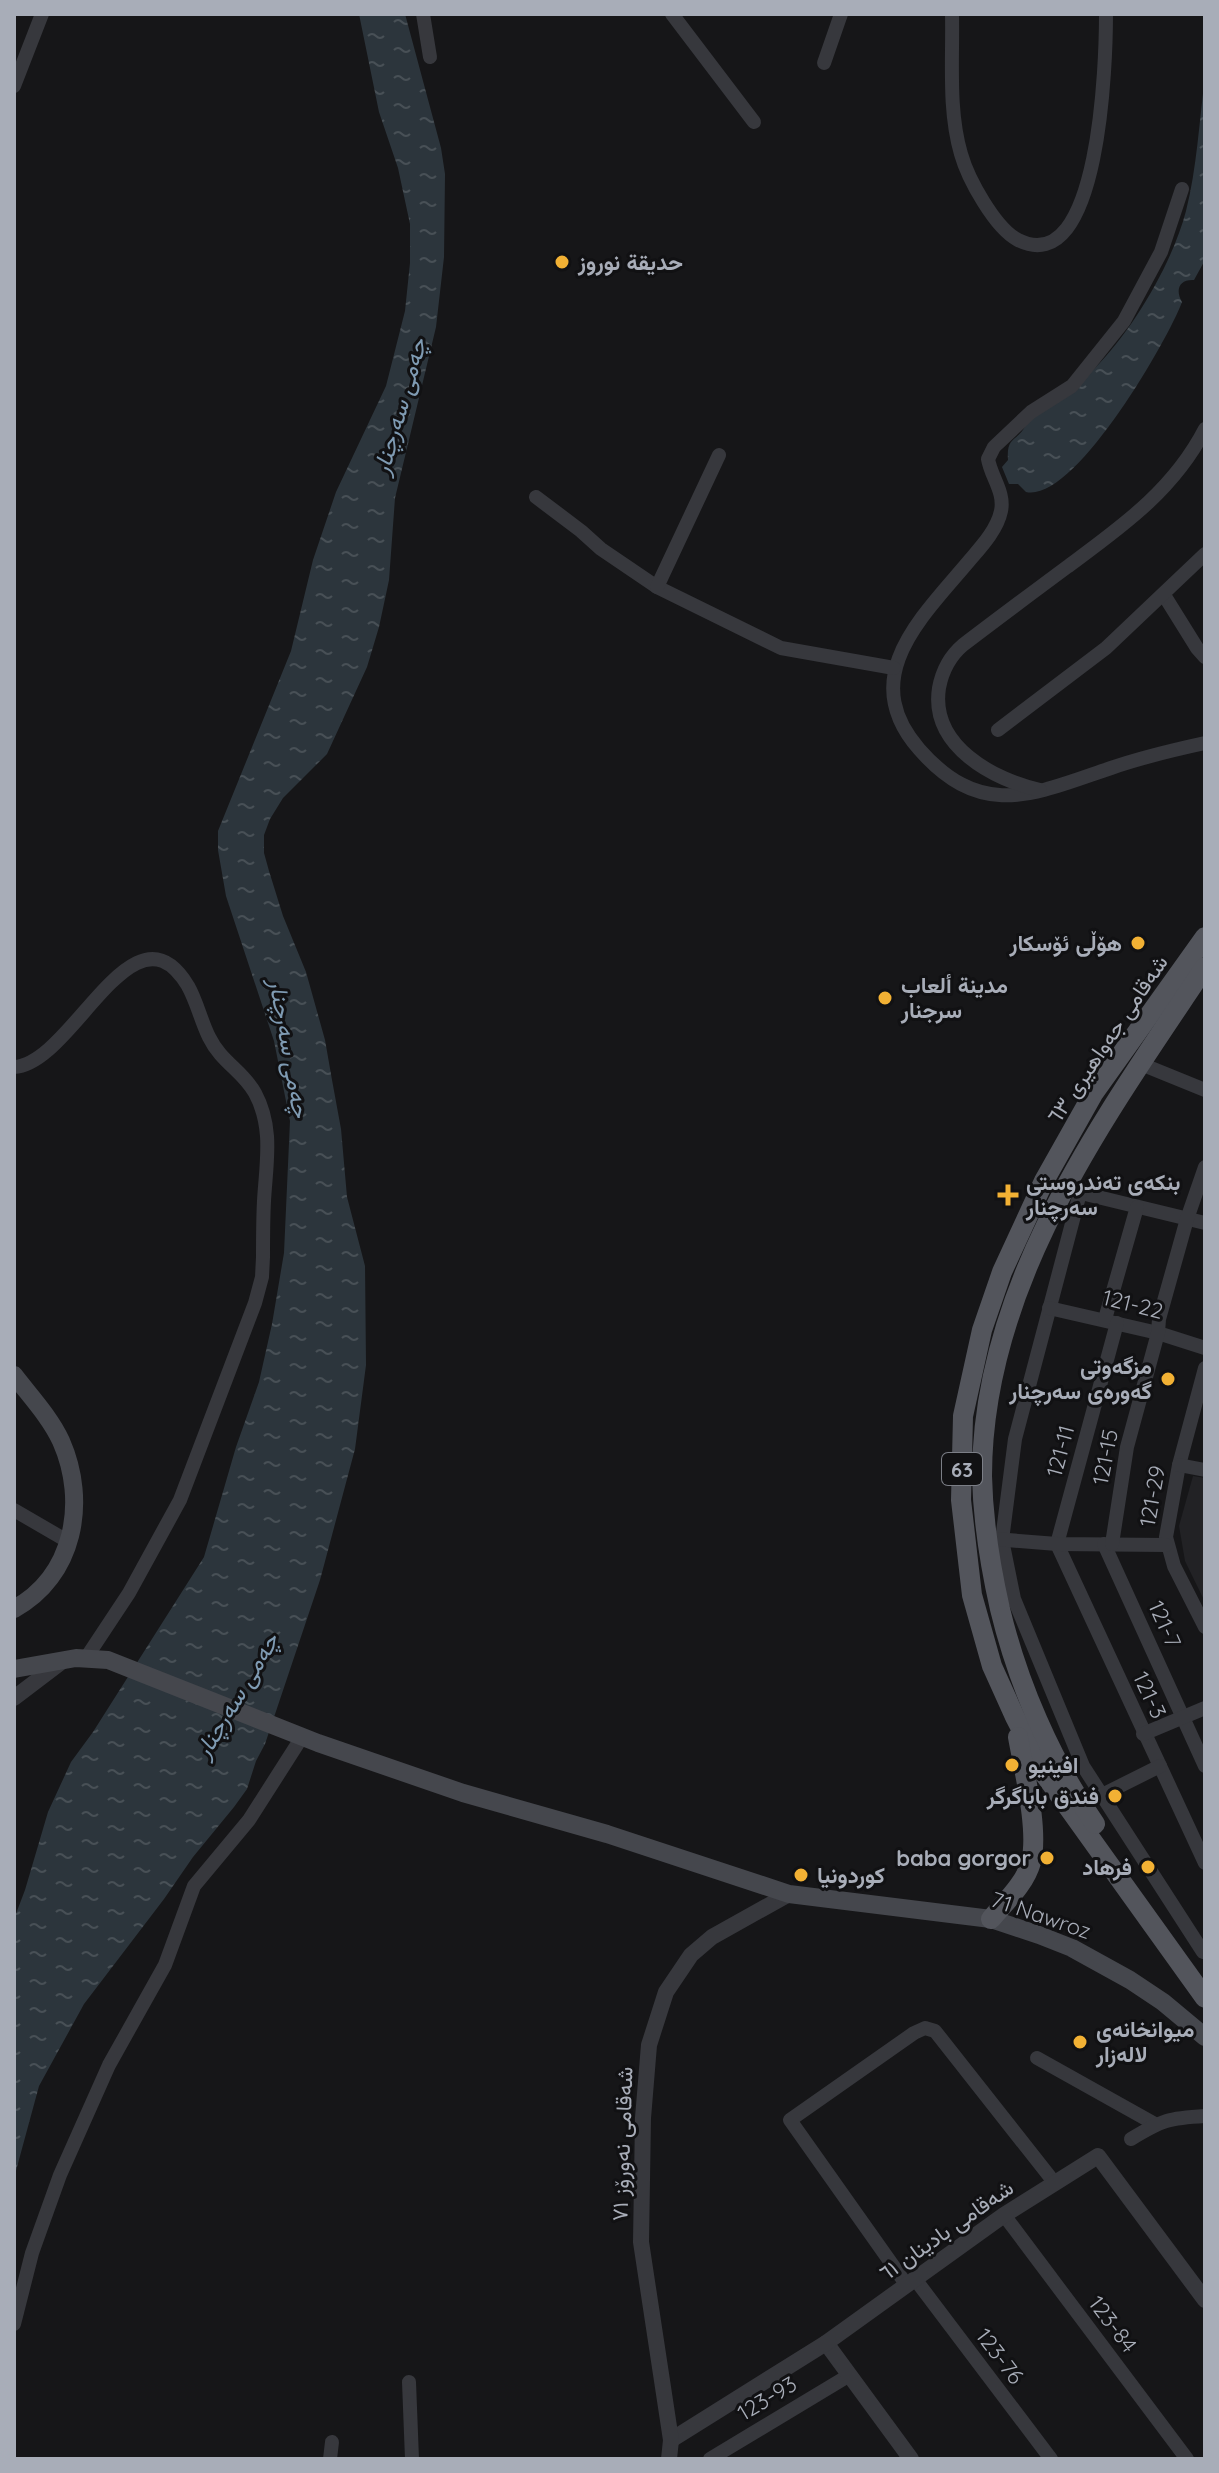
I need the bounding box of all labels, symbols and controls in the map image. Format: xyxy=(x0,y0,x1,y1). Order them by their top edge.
place label: حديقة نوروز xyxy=(577,248,683,276)
marker: حديقة نوروز xyxy=(553,253,571,271)
water label: چەمی سەرچنار xyxy=(365,334,435,480)
place label: هۆڵی ئۆسکار xyxy=(1009,929,1122,957)
marker: هۆڵی ئۆسکار xyxy=(1129,934,1147,952)
street label: شەقامی جەواهیری ٦٣ xyxy=(1040,949,1174,1129)
place label: مدينة ألعاب سرجنار xyxy=(900,971,1008,1024)
water label: چەمی سەرچنار xyxy=(261,974,317,1121)
marker: مدينة ألعاب سرجنار xyxy=(876,989,894,1007)
place label: بنکەی تەندروستی سەرچنار xyxy=(1025,1168,1181,1223)
marker: بنکەی تەندروستی سەرچنار xyxy=(997,1184,1019,1206)
street label: 121-22 xyxy=(1100,1283,1166,1325)
place label: مزگەوتی گەورەی سەرچنار xyxy=(1008,1352,1152,1407)
marker: مزگەوتی گەورەی سەرچنار xyxy=(1159,1370,1177,1388)
street label: 121-11 xyxy=(1040,1422,1080,1480)
street label: 121-15 xyxy=(1086,1427,1124,1487)
road number: 63 xyxy=(942,1453,982,1485)
street label: 121-29 xyxy=(1133,1463,1171,1529)
street label: 121-7 xyxy=(1142,1596,1188,1652)
water label: چەمی سەرچنار xyxy=(186,1626,287,1766)
street label: 121-3 xyxy=(1127,1667,1173,1723)
place label: افينيو xyxy=(1028,1751,1078,1779)
marker: افينيو xyxy=(1003,1756,1021,1774)
place label: فندق باباگرگر xyxy=(986,1782,1099,1810)
marker: فندق باباگرگر xyxy=(1106,1787,1124,1805)
place label: baba gorgor xyxy=(896,1844,1031,1872)
marker: baba gorgor xyxy=(1038,1849,1056,1867)
place label: فرهاد xyxy=(1082,1853,1132,1881)
marker: فرهاد xyxy=(1139,1858,1157,1876)
place label: كوردونيا xyxy=(817,1861,885,1889)
marker: كوردونيا xyxy=(792,1866,810,1884)
street label: 71 Nawroz xyxy=(987,1885,1095,1945)
place label: میوانخانەی لالەزار xyxy=(1095,2015,1194,2068)
marker: میوانخانەی لالەزار xyxy=(1071,2033,1089,2051)
street label: شەقامی نەورۆز ٧١ xyxy=(605,2066,639,2222)
street label: شەقامی بادینان ٦١ xyxy=(873,2173,1019,2287)
street label: 123-84 xyxy=(1083,2290,1143,2358)
street label: 123-76 xyxy=(970,2322,1030,2390)
street label: 123-93 xyxy=(732,2369,802,2427)

